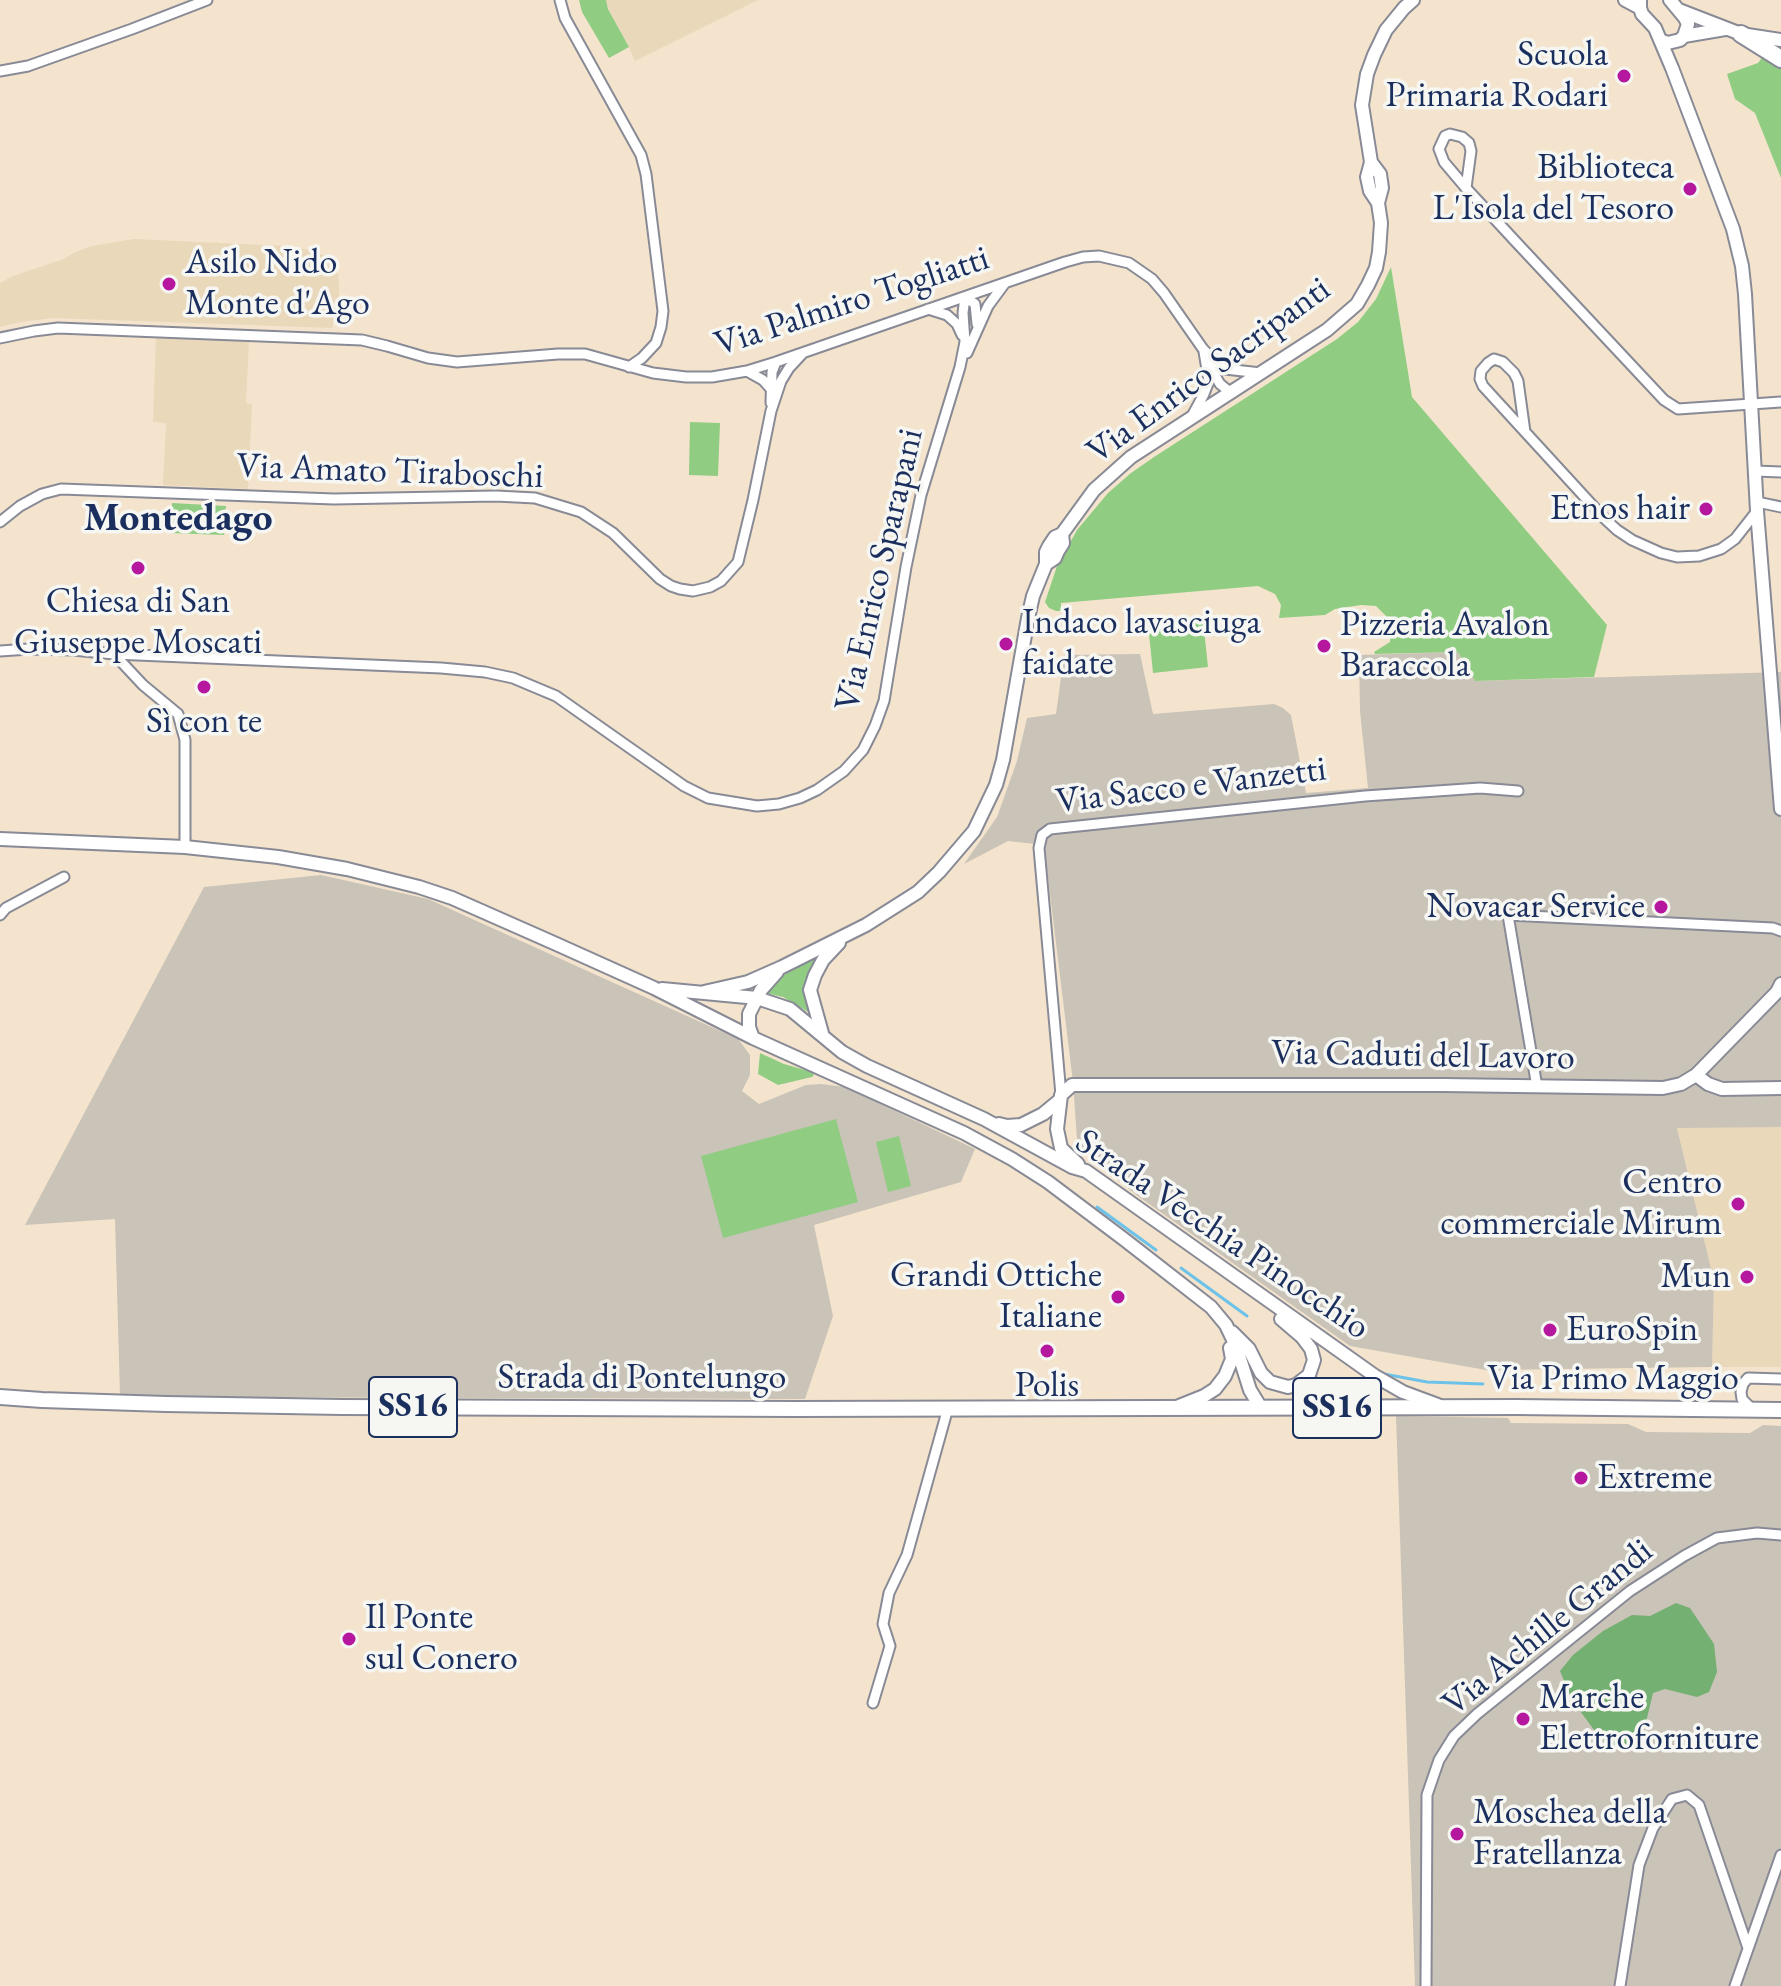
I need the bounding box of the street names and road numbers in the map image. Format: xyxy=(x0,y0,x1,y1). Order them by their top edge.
street label: Via Palmiro Togliatti xyxy=(709,237,995,367)
street label: Via Enrico Sacripanti xyxy=(1079,268,1339,474)
street label: Via Enrico Sparapani xyxy=(826,425,934,715)
street label: Via Amato Tiraboschi xyxy=(236,445,544,499)
street label: Via Sacco e Vanzetti xyxy=(1053,748,1329,824)
street label: Via Caduti del Lavoro xyxy=(1271,1032,1575,1080)
street label: Strada Vecchia Pinocchio xyxy=(1067,1121,1377,1349)
street label: Strada di Pontelungo xyxy=(498,1356,786,1400)
street label: Via Primo Maggio xyxy=(1487,1357,1739,1401)
road number: SS16 xyxy=(369,1377,457,1437)
road number: SS16 xyxy=(1293,1378,1381,1438)
street label: Via Achille Grandi xyxy=(1434,1530,1662,1726)

